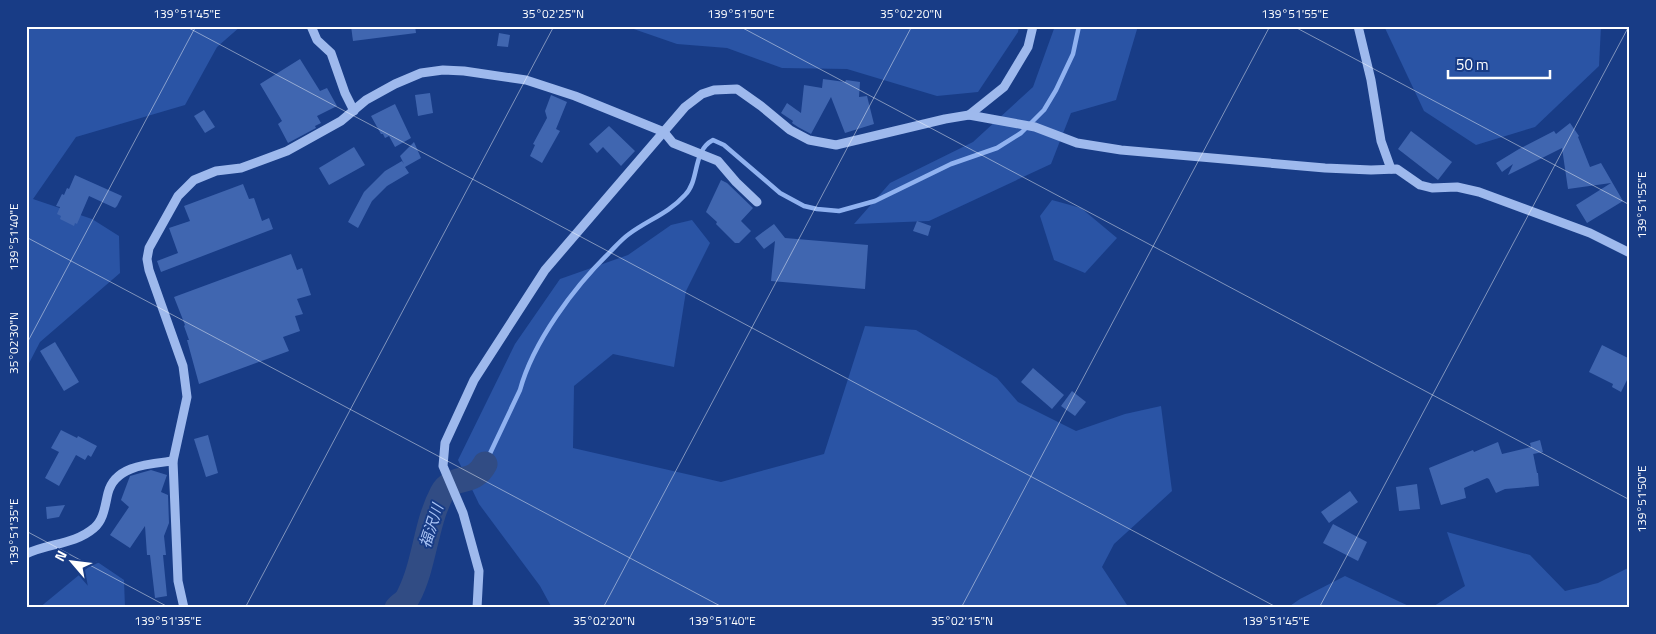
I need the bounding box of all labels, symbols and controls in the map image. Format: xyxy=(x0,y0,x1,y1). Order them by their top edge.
text: 139°51'45"E xyxy=(153,4,221,23)
text: 35°02'25"N xyxy=(522,4,584,23)
text: 139°51'50"E xyxy=(707,4,775,23)
text: 35°02'20"N xyxy=(880,4,942,23)
text: 139°51'55"E xyxy=(1261,4,1329,23)
scale bar xyxy=(1448,48,1551,80)
text: 50 m xyxy=(1456,53,1489,76)
text: 139°51'55"E xyxy=(1632,171,1651,239)
text: 139°51'40"E xyxy=(4,203,23,271)
text: 35°02'30"N xyxy=(4,312,23,374)
text: 139°51'50"E xyxy=(1632,465,1651,533)
text: 139°51'35"E xyxy=(4,498,23,566)
water label: 福沢川 xyxy=(413,499,450,551)
north arrow xyxy=(48,536,98,586)
text: N xyxy=(49,546,72,565)
text: 139°51'35"E xyxy=(134,611,202,630)
text: 35°02'20"N xyxy=(573,611,635,630)
text: 139°51'40"E xyxy=(688,611,756,630)
text: 35°02'15"N xyxy=(931,611,993,630)
text: 139°51'45"E xyxy=(1242,611,1310,630)

